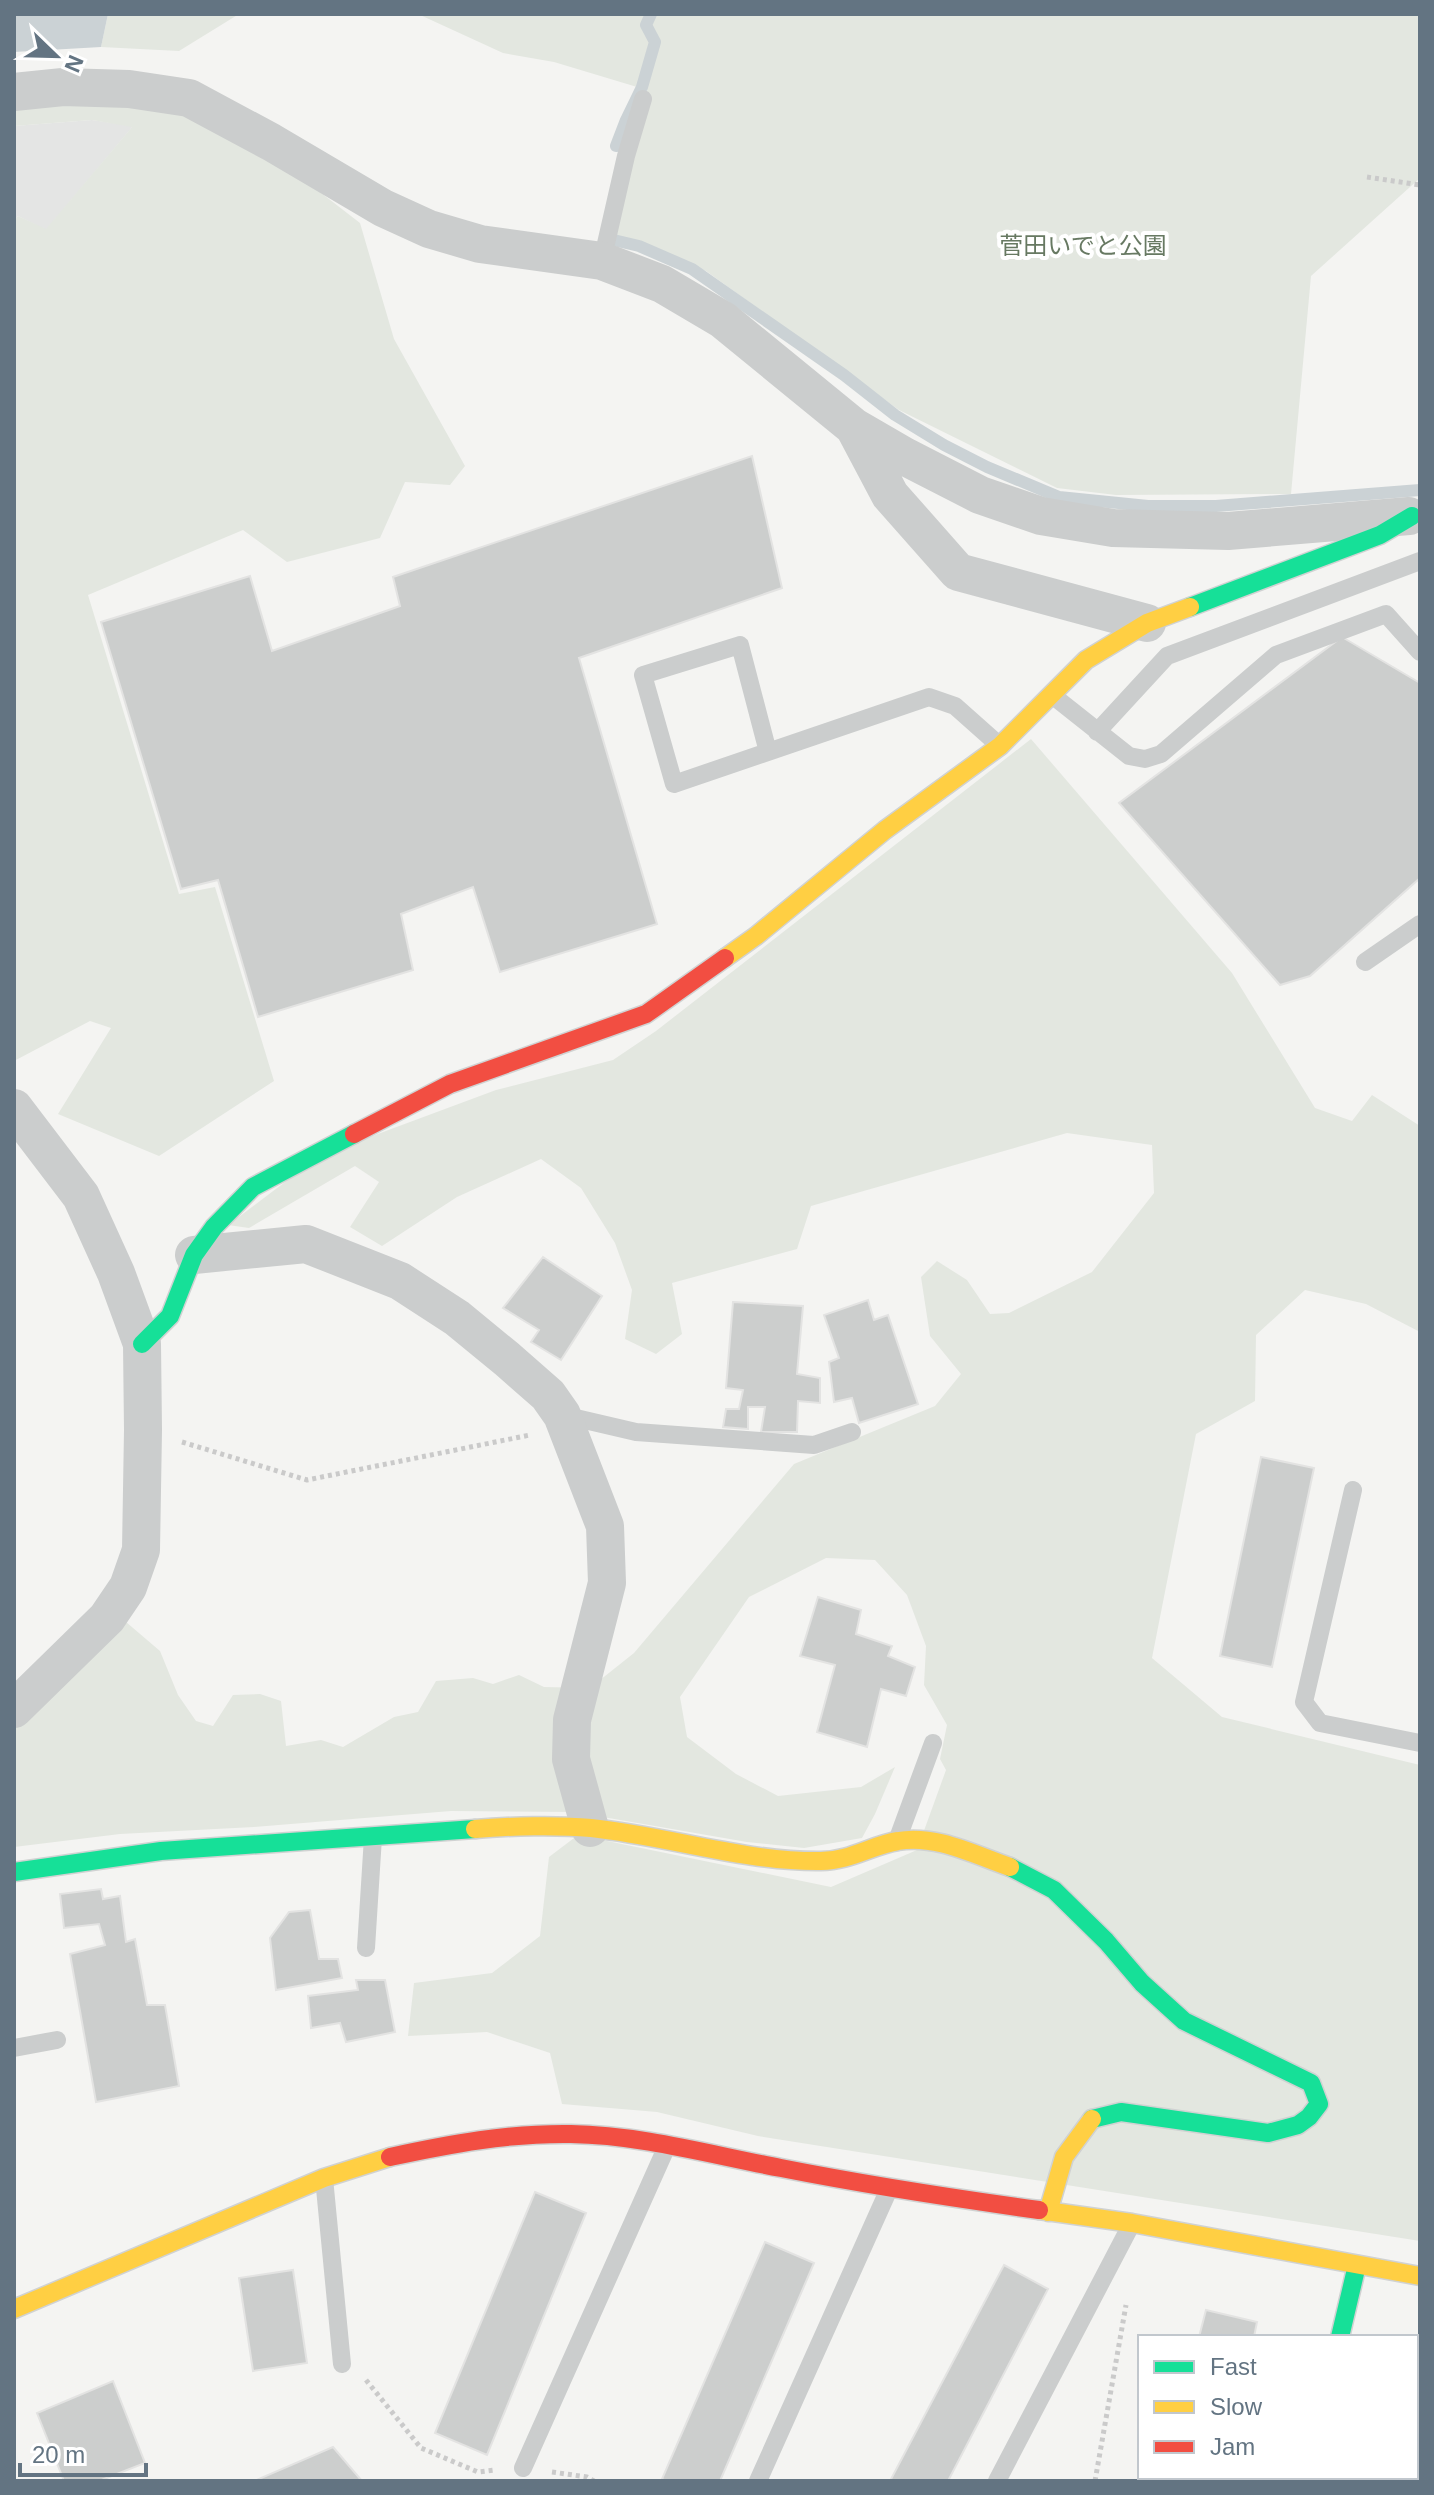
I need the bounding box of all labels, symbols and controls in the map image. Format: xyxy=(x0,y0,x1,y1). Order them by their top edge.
north arrow xyxy=(16,16,96,96)
text: N xyxy=(59,51,89,76)
park label: 菅田いでと公園 xyxy=(999,232,1167,259)
legend xyxy=(1138,2335,1418,2479)
text: Fast xyxy=(1210,2353,1257,2380)
text: Slow xyxy=(1210,2393,1263,2420)
scale bar xyxy=(20,2427,146,2477)
text: Jam xyxy=(1210,2433,1255,2460)
text: 20 m xyxy=(32,2441,85,2468)

